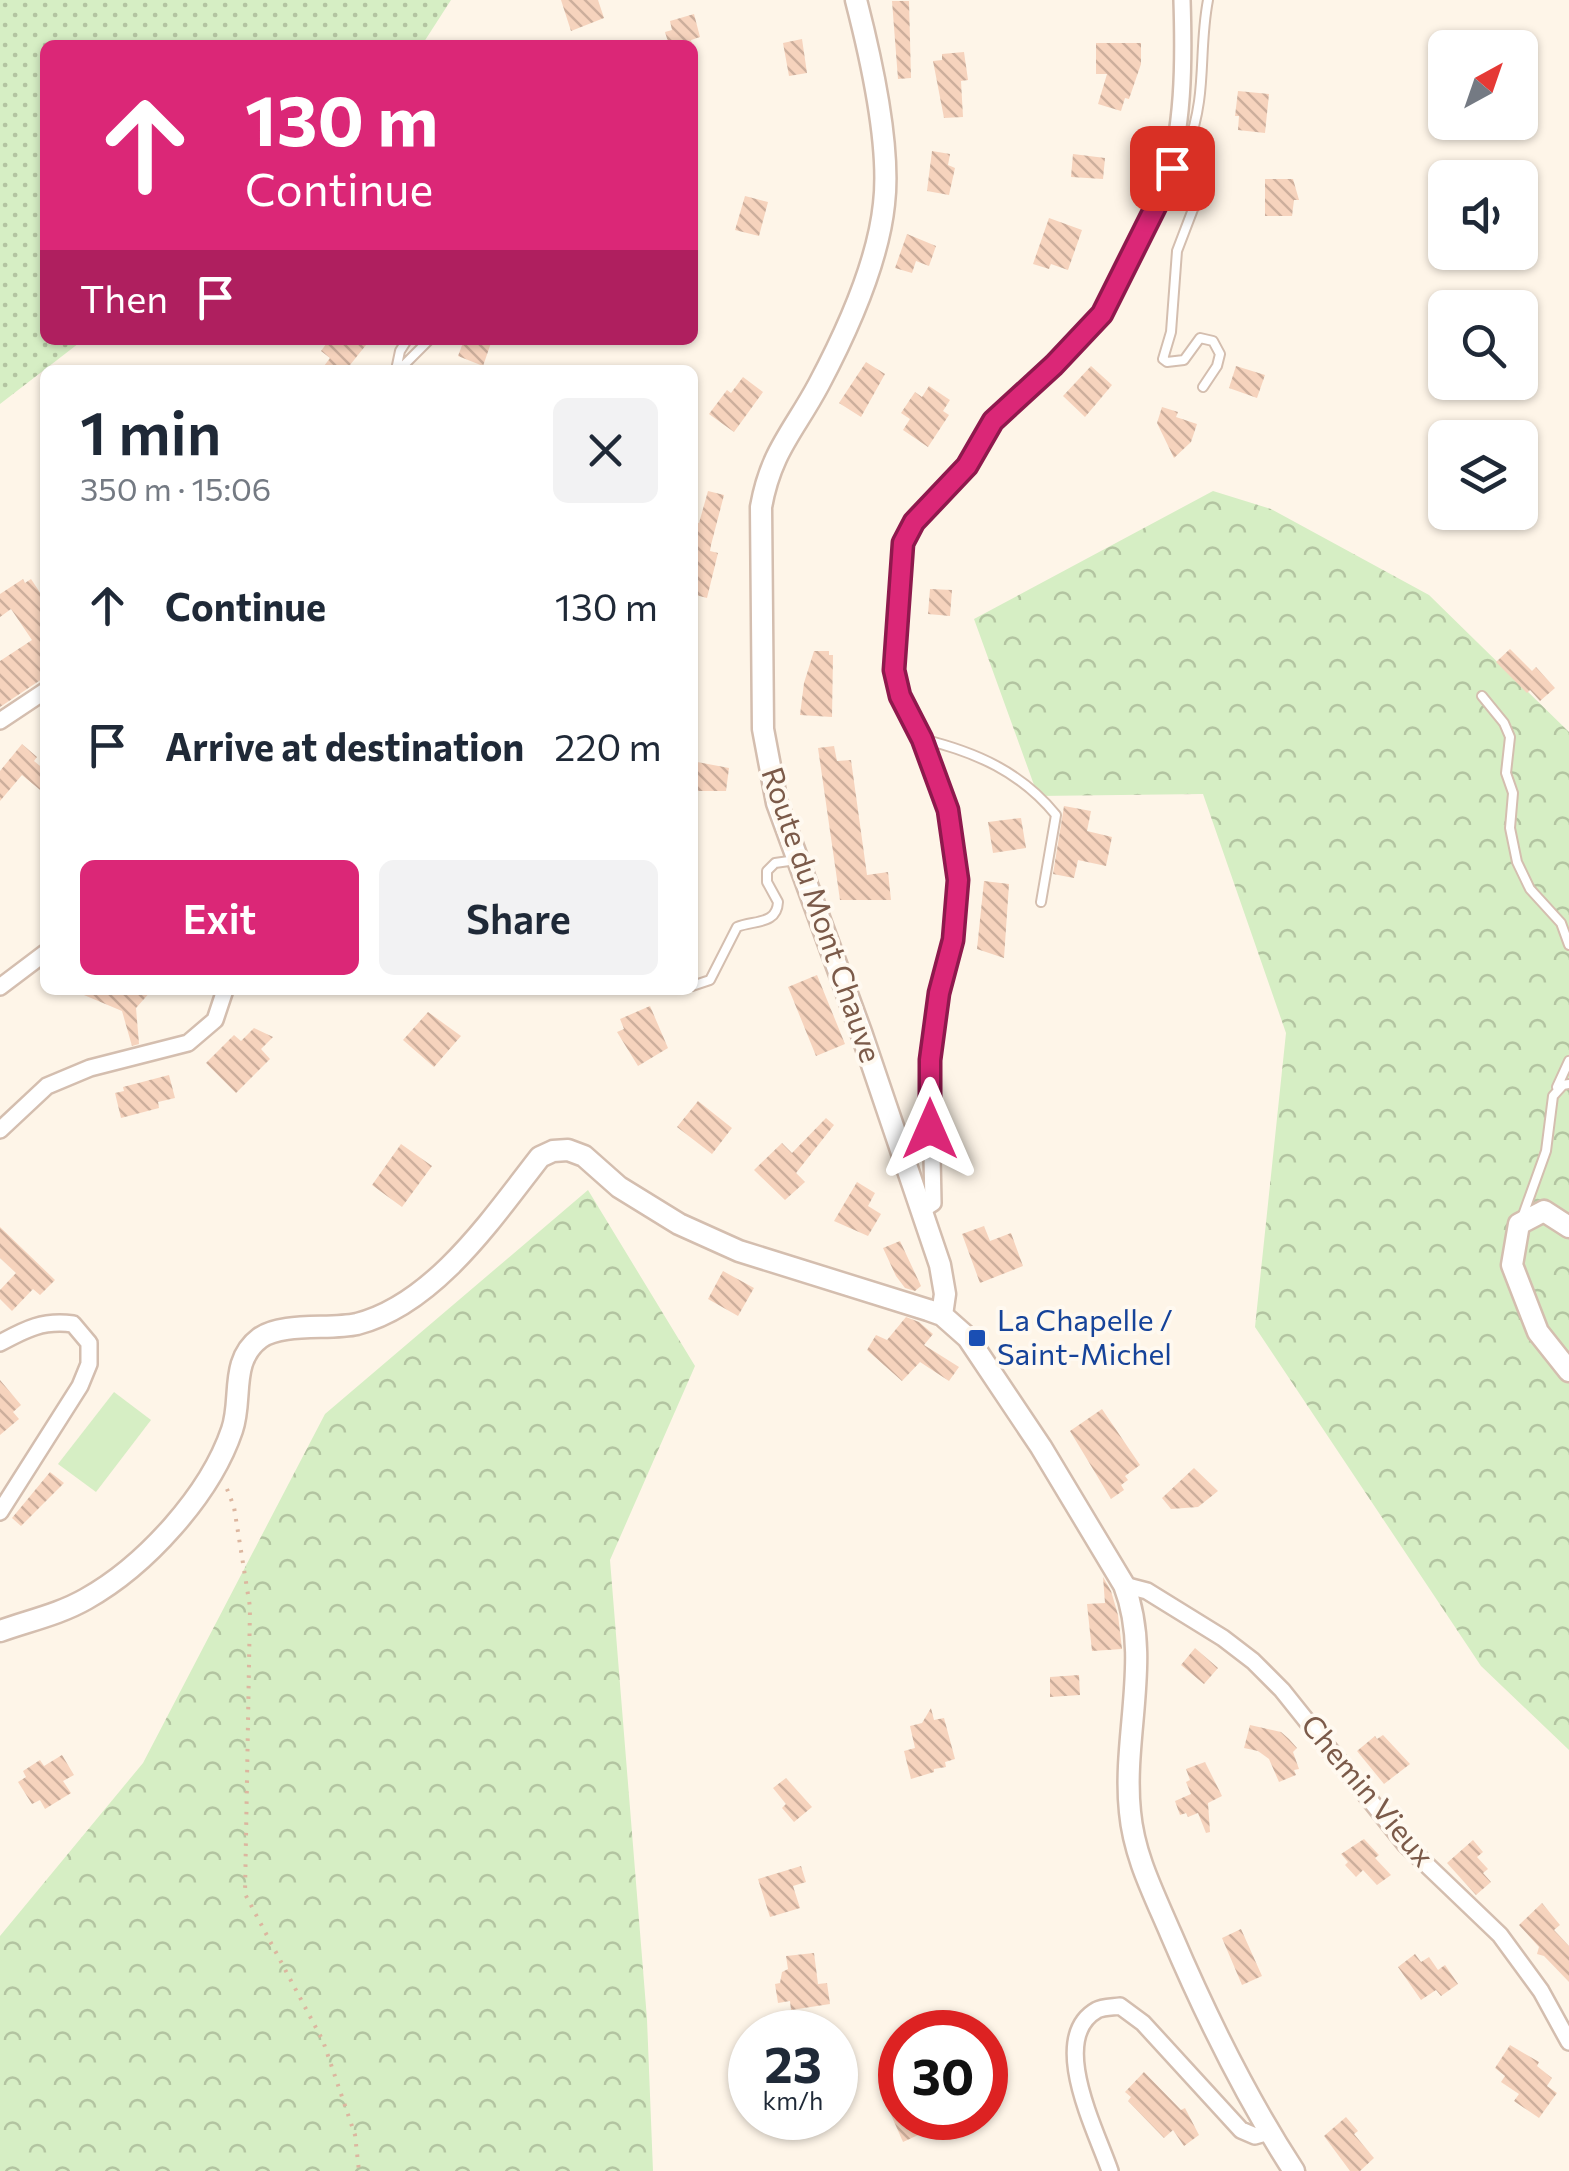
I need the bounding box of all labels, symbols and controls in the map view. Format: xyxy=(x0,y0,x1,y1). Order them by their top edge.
north arrow xyxy=(1428,30,1538,140)
map controls xyxy=(1428,30,1538,530)
text: 130 m xyxy=(245,75,438,160)
icon: ahead xyxy=(80,80,210,210)
pin xyxy=(1130,126,1215,211)
icon: arrive xyxy=(1145,141,1200,196)
text: Continue xyxy=(245,160,433,215)
button: sound xyxy=(1428,160,1538,270)
icon: arrive xyxy=(188,270,243,325)
text: Then xyxy=(80,274,168,321)
button: search xyxy=(1428,290,1538,400)
text: 1 min xyxy=(80,394,221,467)
button: close xyxy=(553,398,658,503)
button: layers xyxy=(1428,420,1538,530)
text: 350 m · 15:06 xyxy=(80,468,271,508)
icon: ahead xyxy=(80,578,135,633)
text: Continue xyxy=(165,582,326,629)
text: 130 m xyxy=(555,582,658,629)
icon: arrive xyxy=(80,718,135,773)
text: Arrive at destination xyxy=(165,722,524,769)
text: 220 m xyxy=(554,722,662,769)
street label: Route du Mont Chauve xyxy=(755,762,891,1067)
button: Exit xyxy=(80,860,359,975)
button: Share xyxy=(379,860,658,975)
position arrow xyxy=(878,1077,982,1181)
place label: La Chapelle / Saint-Michel xyxy=(997,1300,1173,1371)
marker: La Chapelle / Saint-Michel xyxy=(966,1327,988,1349)
street label: Chemin Vieux xyxy=(1295,1706,1443,1873)
speed limit sign: 30 xyxy=(878,2010,1008,2140)
text: 23 xyxy=(764,2032,822,2093)
text: km/h xyxy=(763,2085,823,2115)

